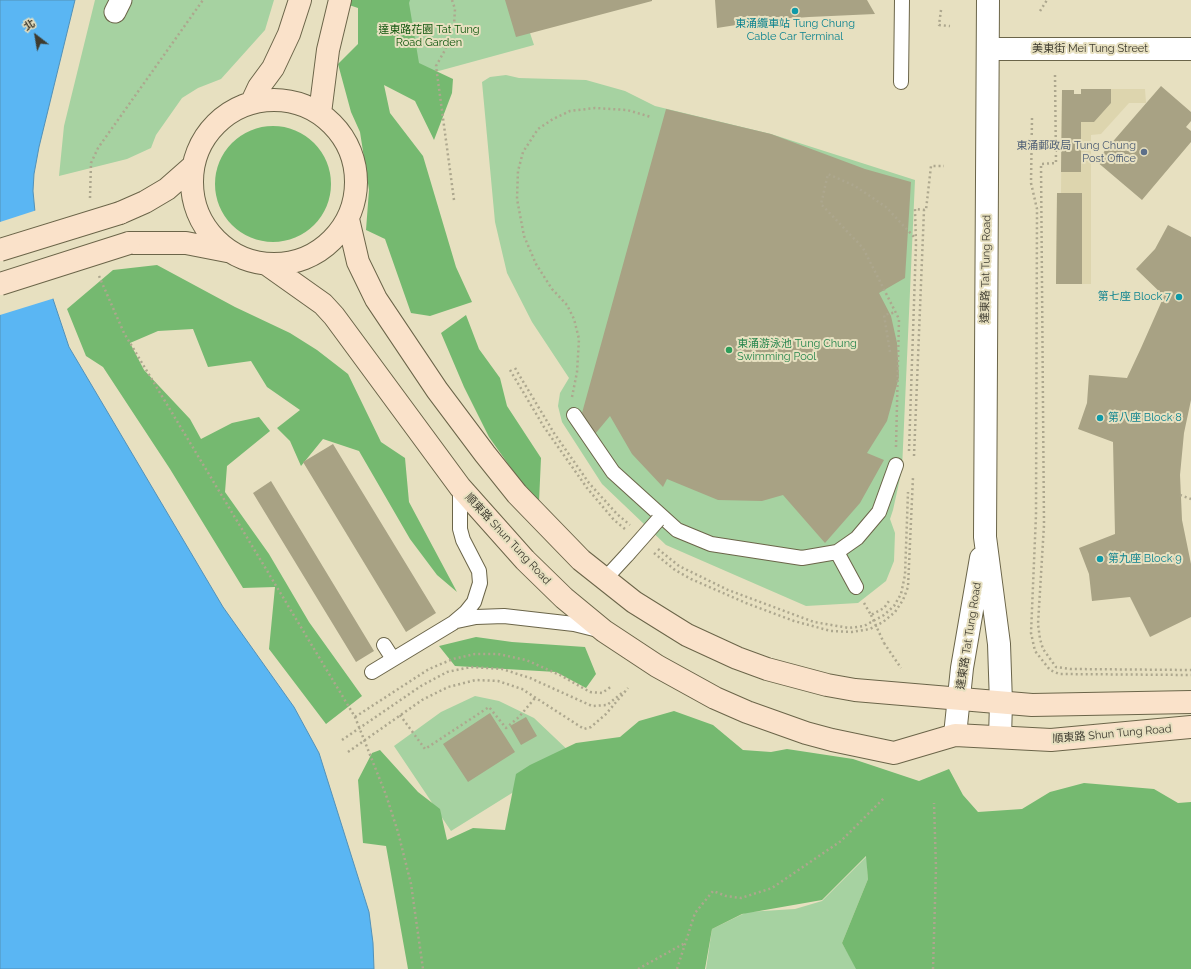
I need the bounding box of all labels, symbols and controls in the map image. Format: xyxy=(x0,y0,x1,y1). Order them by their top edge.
marker: 東涌纜車站 Tung Chung Cable Car Terminal xyxy=(790,6,800,16)
north arrow xyxy=(16,16,56,56)
text: 北 xyxy=(21,17,38,34)
place label: 東涌纜車站 Tung Chung Cable Car Terminal xyxy=(735,17,855,43)
park label: 達東路花園 Tat Tung Road Garden xyxy=(378,23,480,49)
street label: 美東街 Mei Tung Street xyxy=(1032,42,1148,56)
place label: 東涌郵政局 Tung Chung Post Office xyxy=(1016,139,1136,165)
marker: 東涌郵政局 Tung Chung Post Office xyxy=(1139,147,1149,157)
street label: 達東路 Tat Tung Road xyxy=(978,215,994,323)
place label: 第七座 Block 7 xyxy=(1098,290,1171,304)
marker: 第七座 Block 7 xyxy=(1174,292,1184,302)
place label: 東涌游泳池 Tung Chung Swimming Pool xyxy=(737,337,857,363)
marker: 東涌游泳池 Tung Chung Swimming Pool xyxy=(724,345,734,355)
place label: 第八座 Block 8 xyxy=(1108,411,1182,425)
marker: 第八座 Block 8 xyxy=(1095,413,1105,423)
street label: 順東路 Shun Tung Road xyxy=(462,491,554,587)
place label: 第九座 Block 9 xyxy=(1108,552,1182,566)
marker: 第九座 Block 9 xyxy=(1095,554,1105,564)
street label: 達東路 Tat Tung Road xyxy=(954,581,984,691)
street label: 順東路 Shun Tung Road xyxy=(1052,722,1172,746)

